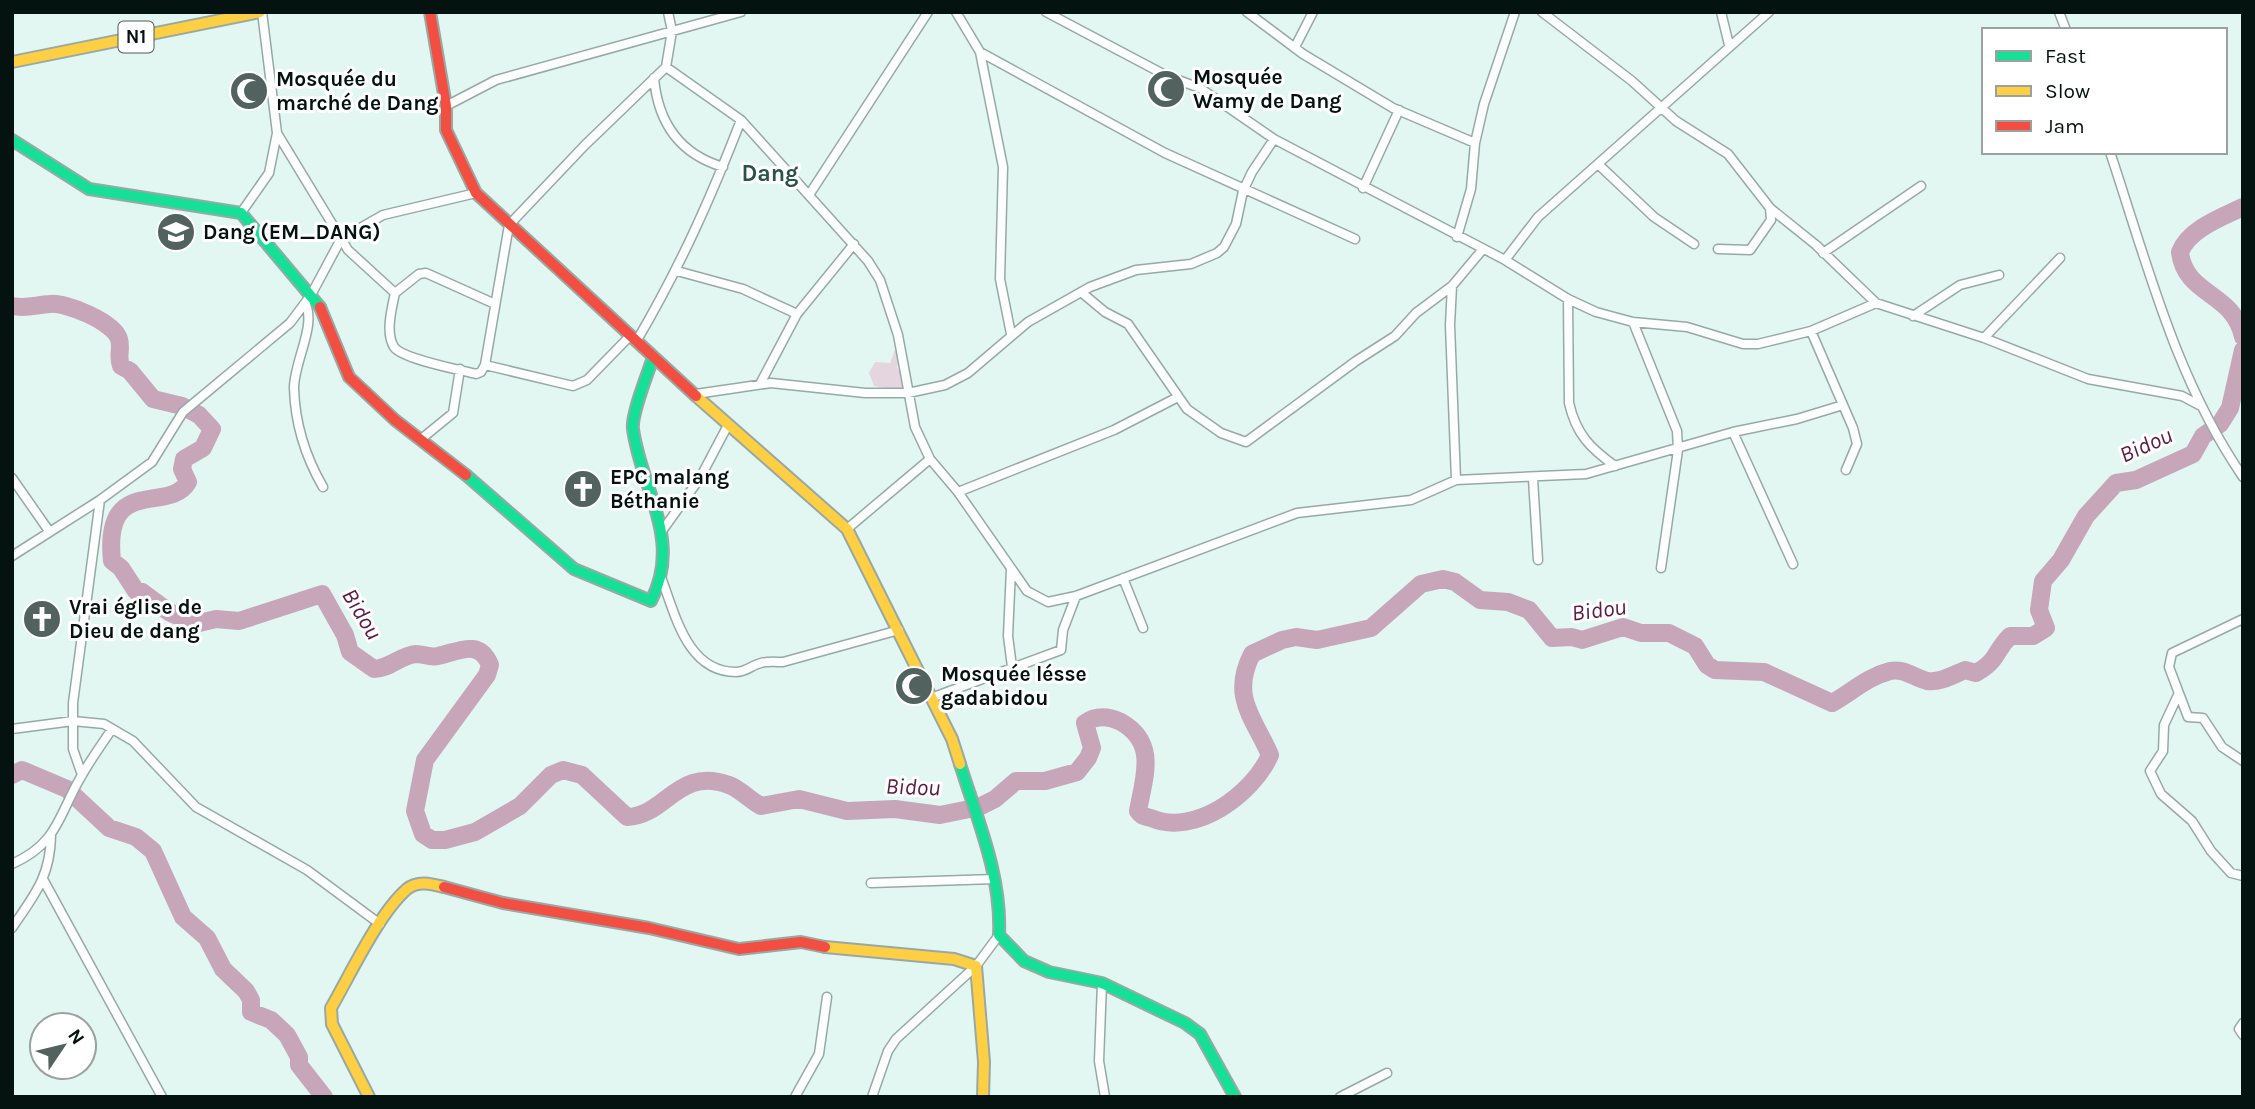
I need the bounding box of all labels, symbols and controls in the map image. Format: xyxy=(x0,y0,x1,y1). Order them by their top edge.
road number: N1 xyxy=(118,22,154,52)
legend xyxy=(1982,28,2227,154)
text: Fast xyxy=(2045,44,2086,68)
place label: Mosquée Wamy de Dang xyxy=(1193,65,1341,113)
place label: Mosquée du marché de Dang xyxy=(276,67,438,115)
mosque icon: Mosquée Wamy de Dang xyxy=(1145,68,1187,110)
mosque icon: Mosquée du marché de Dang xyxy=(228,70,270,112)
text: Slow xyxy=(2045,79,2090,103)
text: Jam xyxy=(2045,114,2085,138)
district label: Dang xyxy=(742,160,798,187)
school or university icon: Dang (EM_DANG) xyxy=(155,211,197,253)
place label: Dang (EM_DANG) xyxy=(203,220,381,244)
water label: Bidou xyxy=(2115,421,2177,469)
place label: EPC malang Béthanie xyxy=(610,465,729,513)
church icon: EPC malang Béthanie xyxy=(562,468,604,510)
water label: Bidou xyxy=(336,583,388,645)
water label: Bidou xyxy=(1570,593,1628,627)
place label: Vrai église de Dieu de dang xyxy=(69,595,202,643)
church icon: Vrai église de Dieu de dang xyxy=(21,598,63,640)
place label: Mosquée lésse gadabidou xyxy=(941,662,1087,710)
mosque icon: Mosquée lésse gadabidou xyxy=(893,665,935,707)
water label: Bidou xyxy=(885,773,941,801)
north arrow xyxy=(28,1011,98,1081)
text: N xyxy=(63,1025,89,1049)

